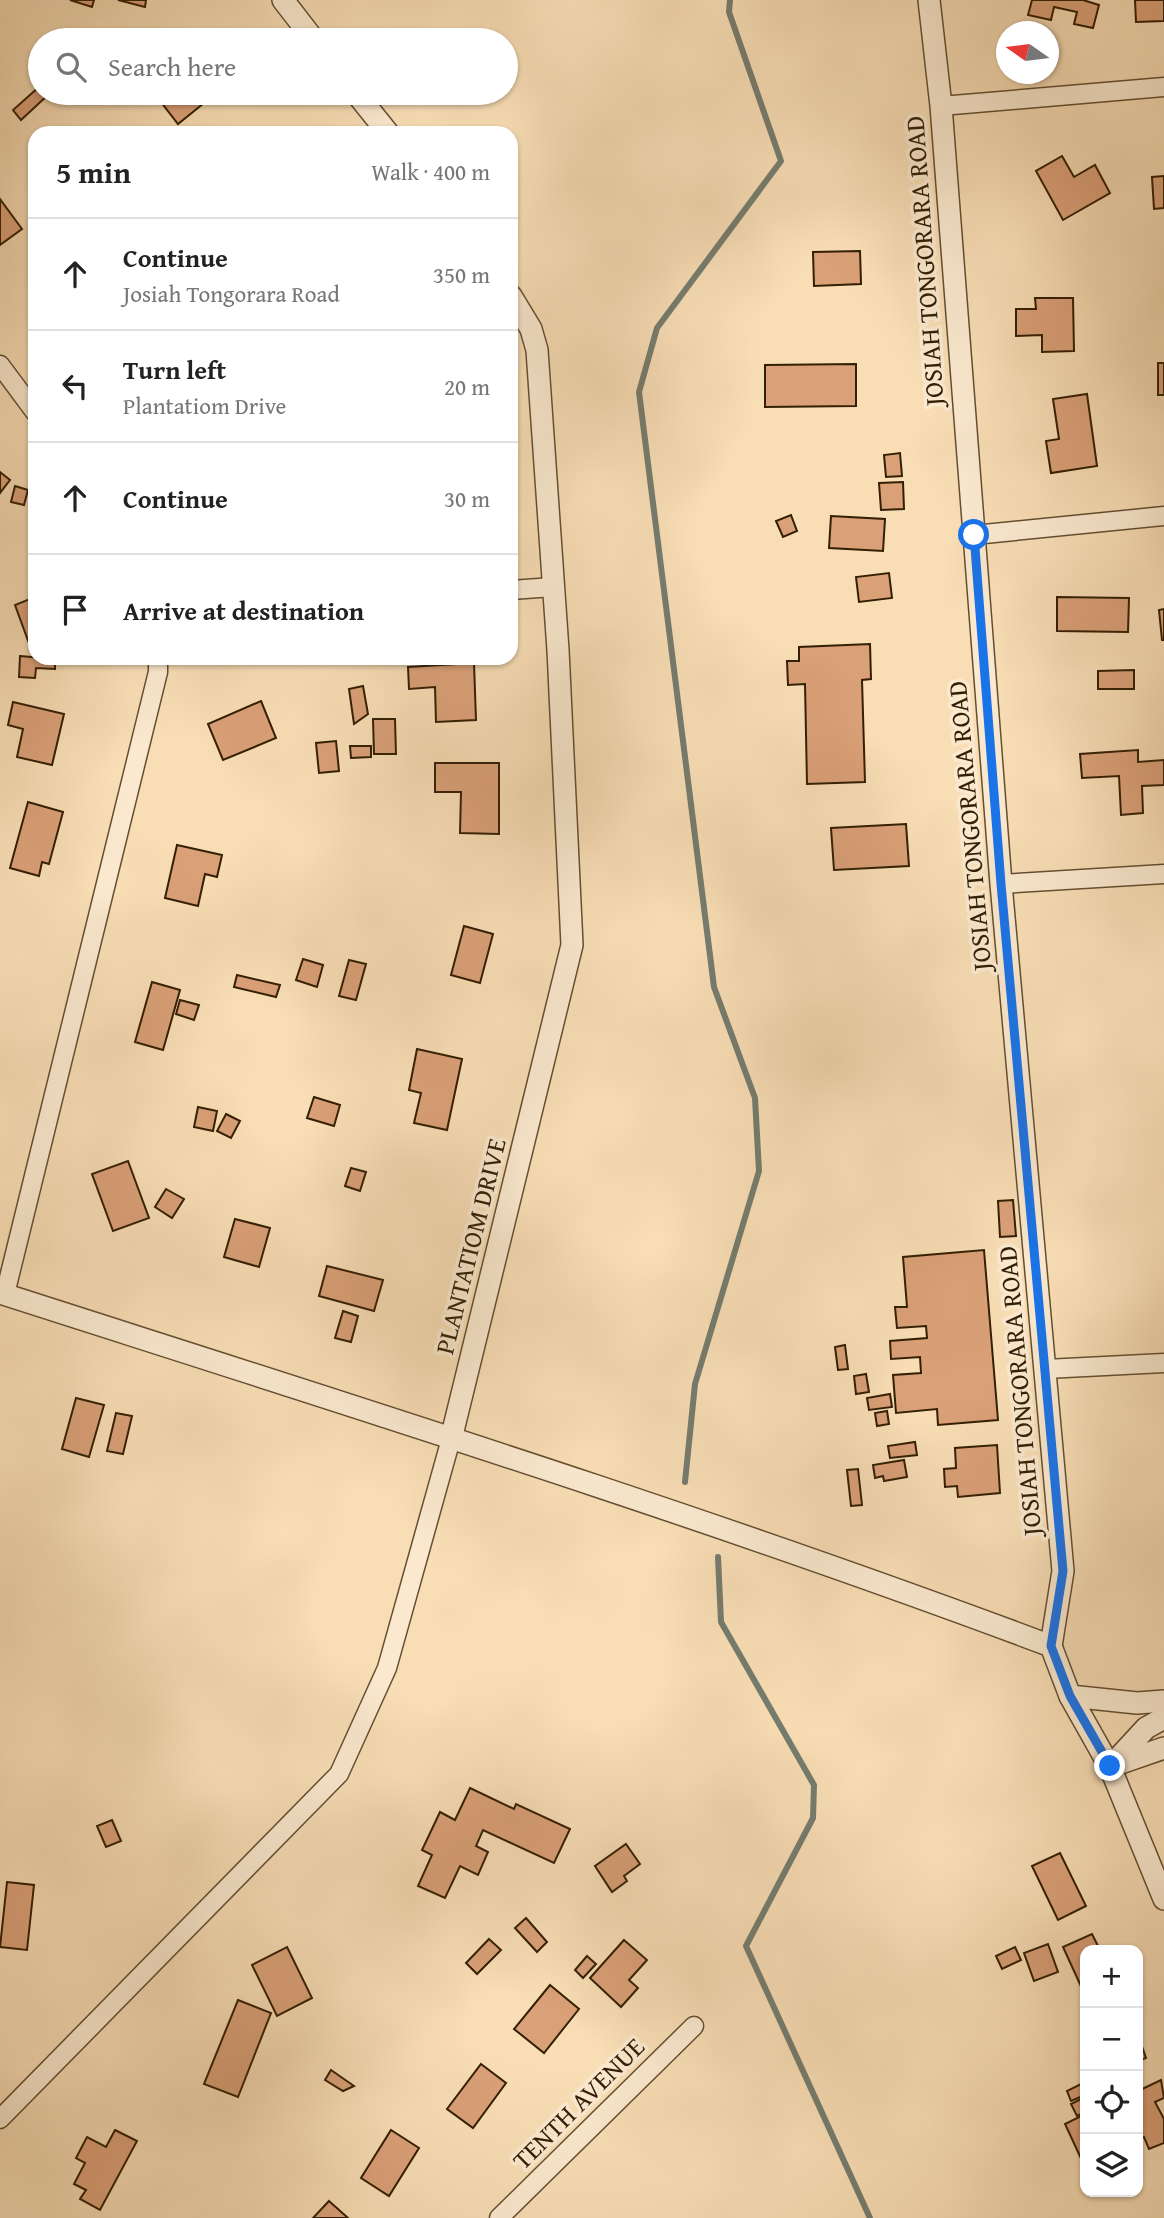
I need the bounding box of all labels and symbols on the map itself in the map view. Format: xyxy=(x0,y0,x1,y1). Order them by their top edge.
north arrow xyxy=(996,21,1059,84)
street label: JOSIAH TONGORARA ROAD xyxy=(894,115,954,410)
route start xyxy=(958,519,989,550)
street label: JOSIAH TONGORARA ROAD xyxy=(937,680,1001,975)
street label: PLANTATIOM DRIVE xyxy=(424,1134,516,1358)
street label: JOSIAH TONGORARA ROAD xyxy=(987,1245,1051,1540)
route end xyxy=(1094,1750,1125,1781)
street label: TENTH AVENUE xyxy=(503,2028,653,2178)

